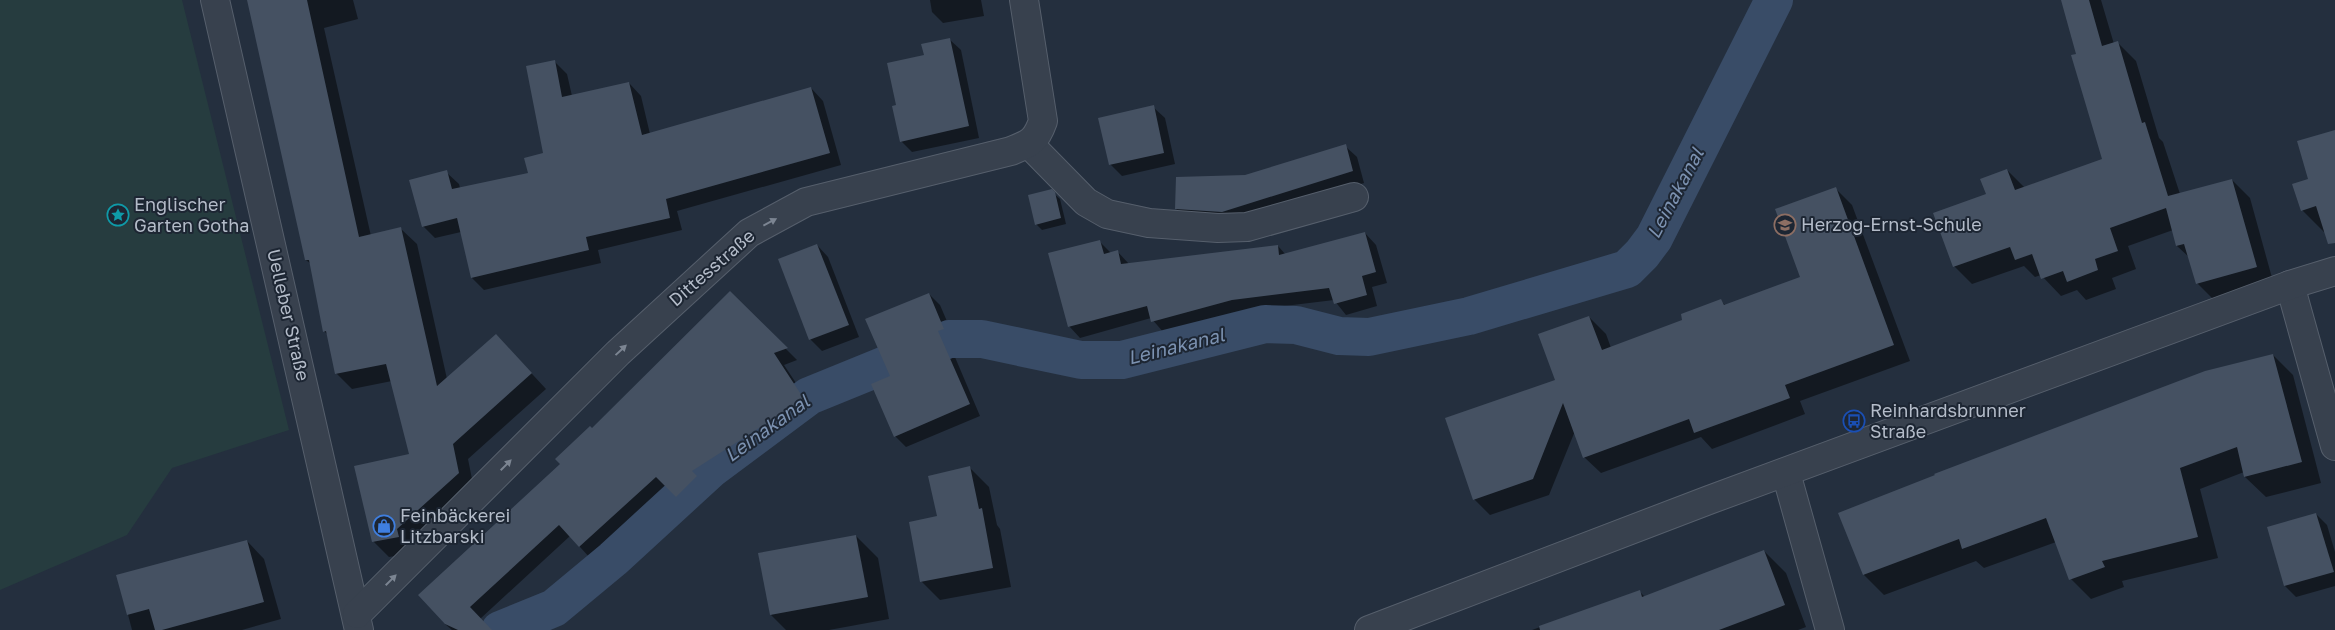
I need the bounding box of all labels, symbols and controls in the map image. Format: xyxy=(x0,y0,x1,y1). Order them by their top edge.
water label: Leinakanal xyxy=(1641,143,1708,242)
place label: Englischer Garten Gotha xyxy=(134,193,249,236)
place icon: Englischer Garten Gotha xyxy=(106,203,130,227)
school or university icon: Herzog-Ernst-Schule xyxy=(1773,213,1797,237)
place label: Herzog-Ernst-Schule xyxy=(1801,213,1982,235)
one-way arrow xyxy=(763,218,778,226)
street label: Dittesstraße xyxy=(664,224,759,310)
street label: Uelleber Straße xyxy=(263,247,315,383)
water label: Leinakanal xyxy=(1125,322,1228,369)
one-way arrow xyxy=(615,344,627,356)
water label: Leinakanal xyxy=(720,389,814,466)
place label: Reinhardsbrunner Straße xyxy=(1870,399,2026,442)
bus stop icon: Reinhardsbrunner Straße xyxy=(1842,409,1866,433)
one-way arrow xyxy=(500,459,512,471)
place label: Feinbäckerei Litzbarski xyxy=(400,504,510,547)
shop icon: Feinbäckerei Litzbarski xyxy=(372,514,396,538)
one-way arrow xyxy=(385,574,397,586)

